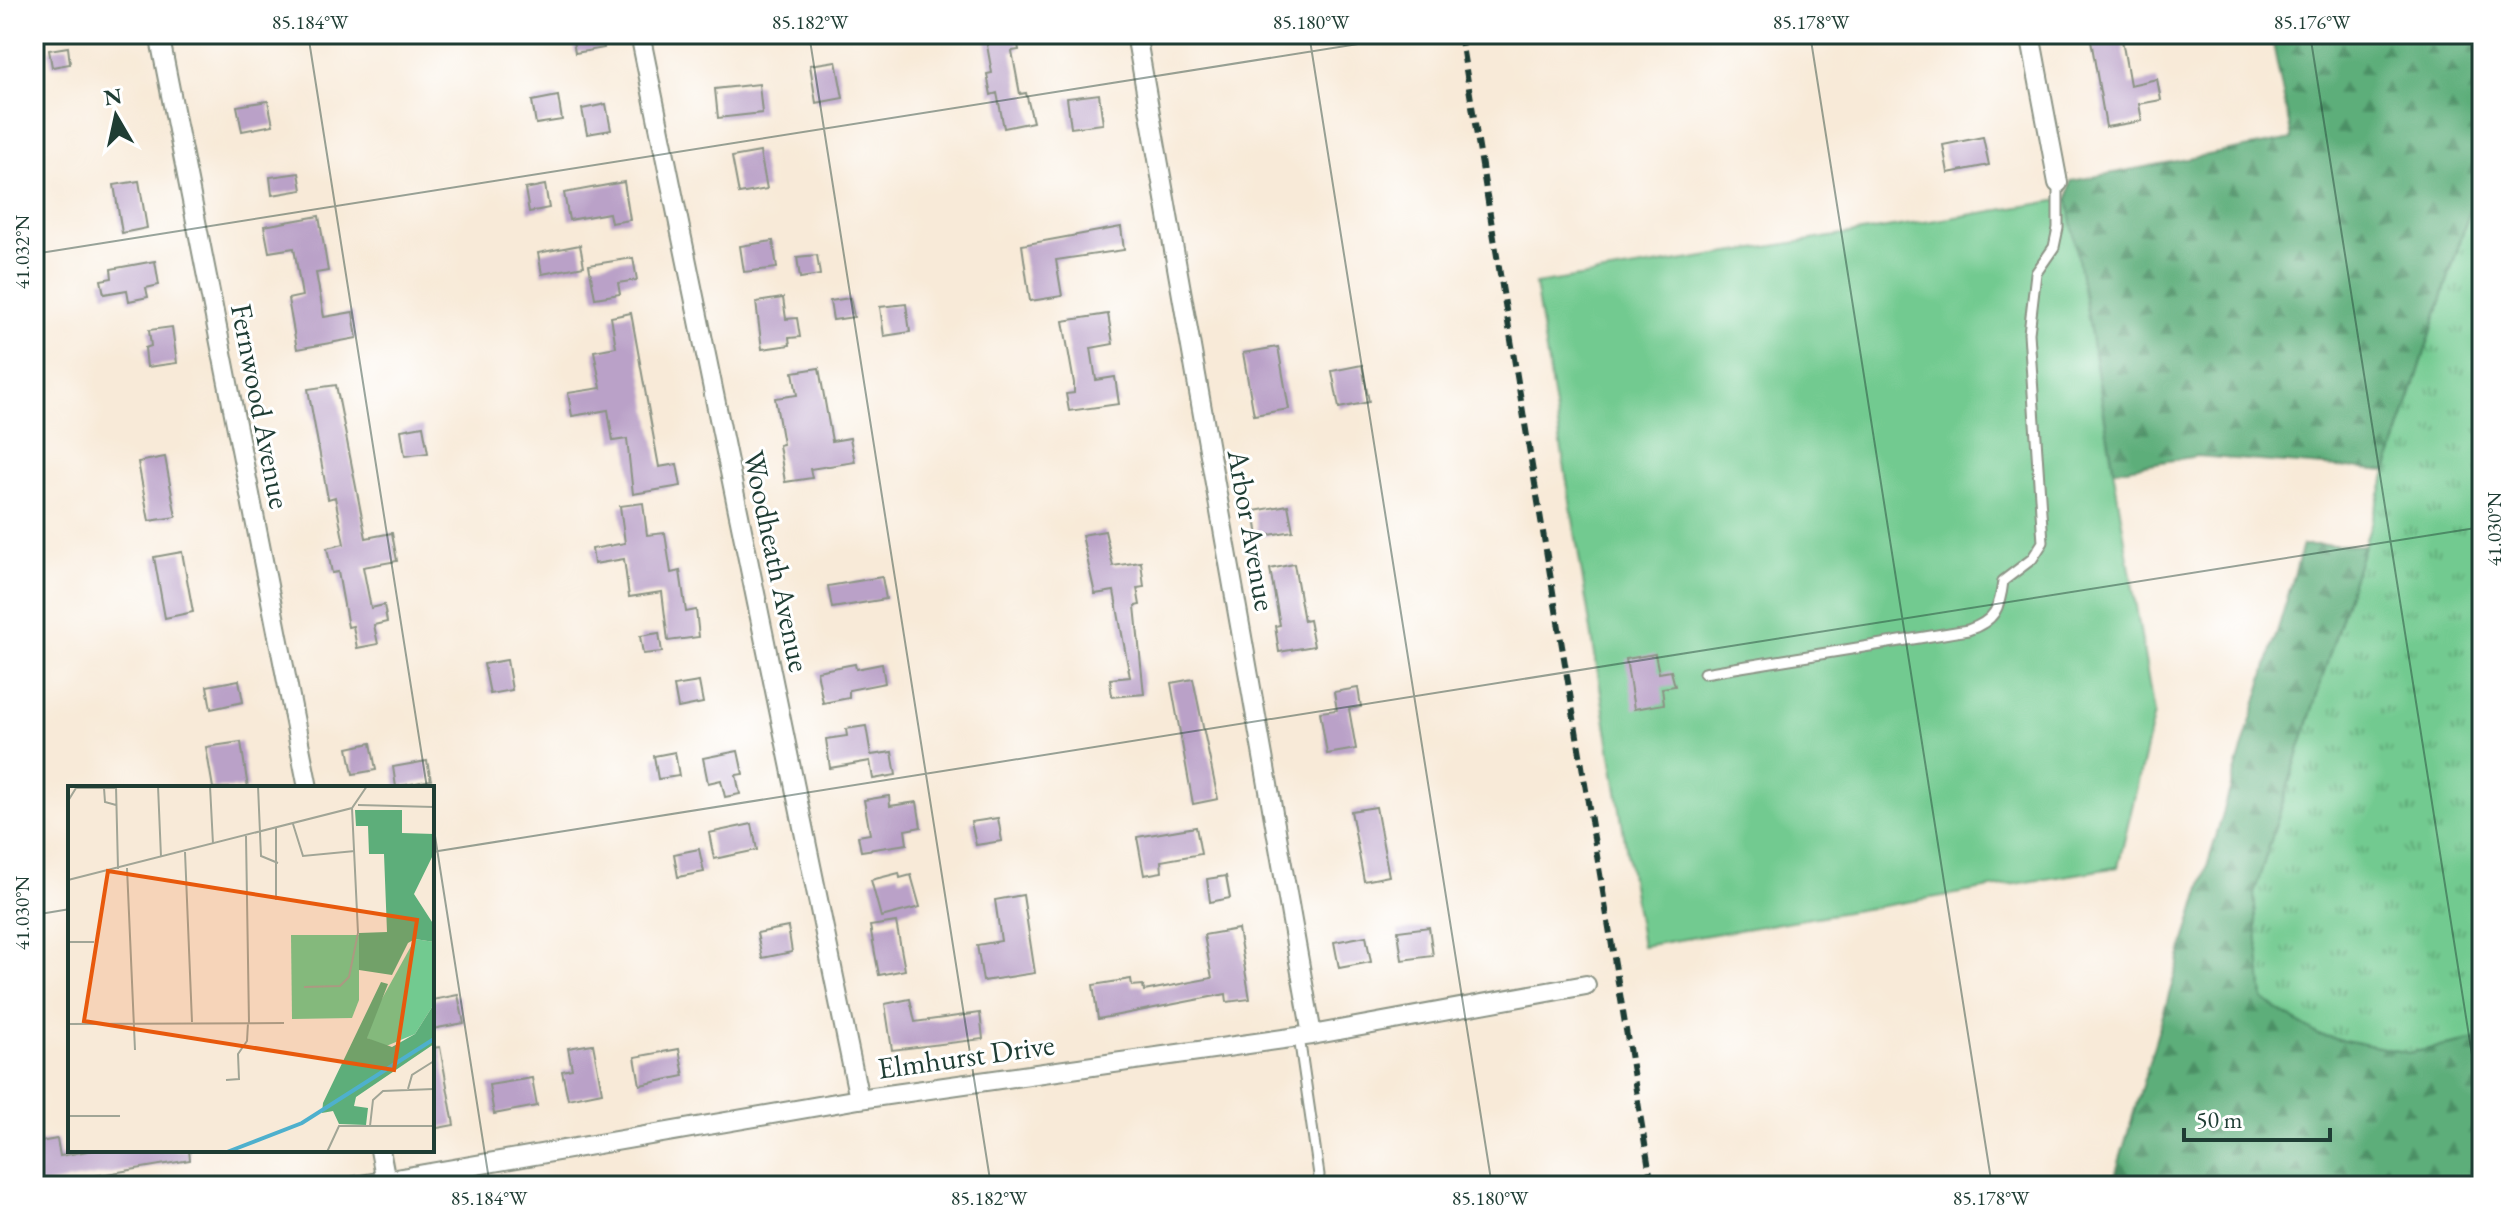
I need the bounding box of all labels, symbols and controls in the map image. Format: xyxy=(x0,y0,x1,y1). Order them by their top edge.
text: 85.184°W xyxy=(272,9,349,35)
text: 85.182°W xyxy=(772,9,849,35)
text: 85.180°W xyxy=(1273,9,1350,35)
text: 85.178°W xyxy=(1773,9,1850,35)
text: 85.176°W xyxy=(2274,9,2351,35)
north arrow xyxy=(76,76,156,156)
text: N xyxy=(102,81,124,112)
text: 41.032°N xyxy=(9,215,35,289)
street label: Fernwood Avenue xyxy=(222,300,300,512)
street label: Arbor Avenue xyxy=(1218,445,1285,614)
street label: Woodheath Avenue xyxy=(734,447,820,675)
text: 41.030°N xyxy=(2481,492,2507,566)
inset map xyxy=(68,786,434,1152)
text: 41.030°N xyxy=(9,876,35,950)
street label: Elmhurst Drive xyxy=(875,1024,1057,1088)
scale bar xyxy=(2184,1092,2330,1142)
text: 50 m xyxy=(2196,1104,2243,1135)
text: 85.184°W xyxy=(451,1185,528,1211)
text: 85.182°W xyxy=(951,1185,1028,1211)
text: 85.180°W xyxy=(1452,1185,1529,1211)
text: 85.178°W xyxy=(1953,1185,2030,1211)

